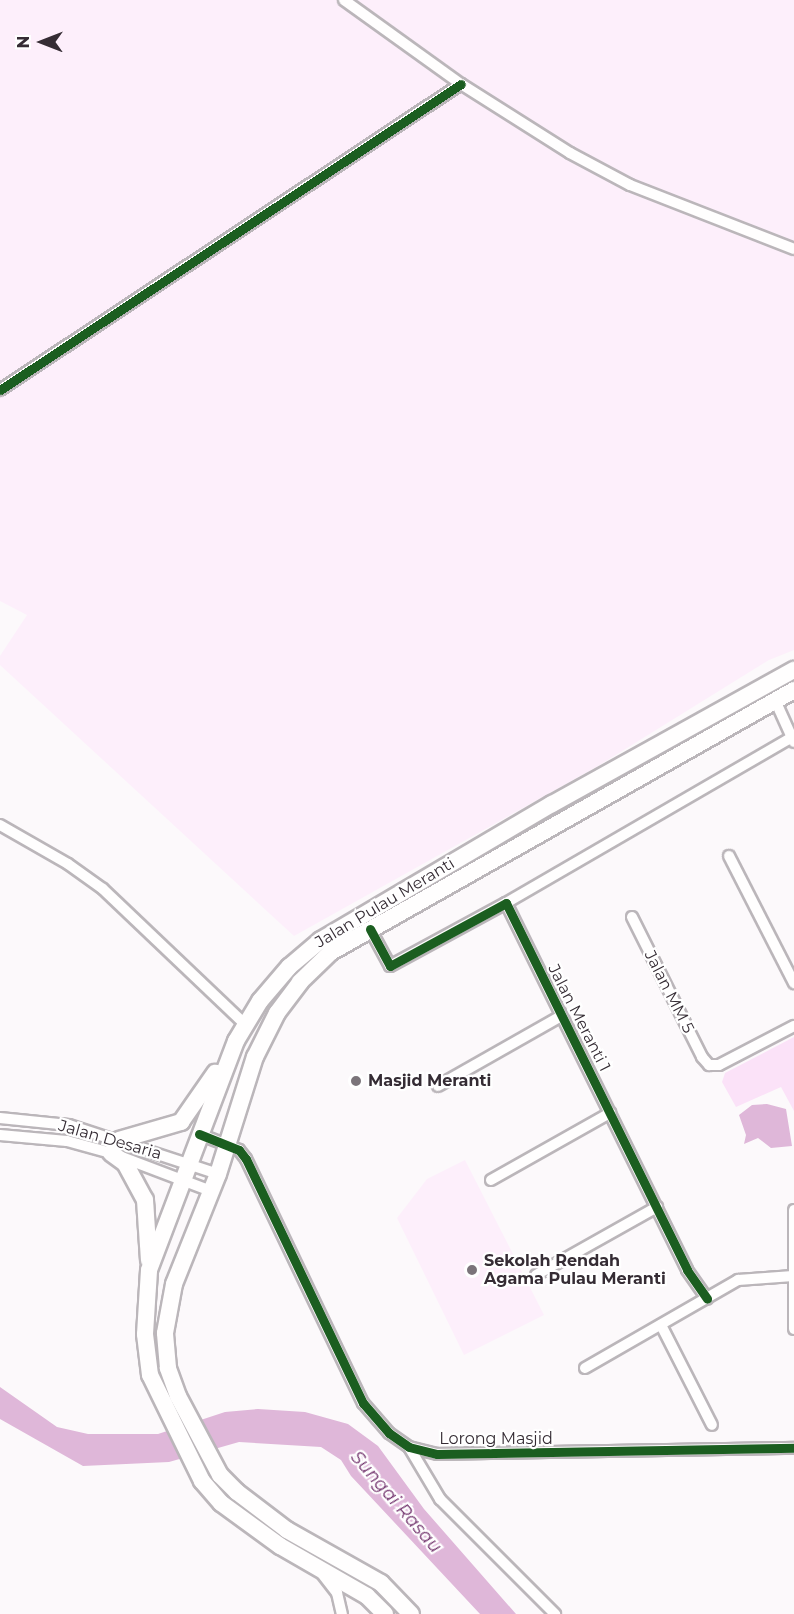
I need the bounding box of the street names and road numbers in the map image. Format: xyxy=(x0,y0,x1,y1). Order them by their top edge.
street label: Jalan Pulau Meranti xyxy=(312,854,458,952)
street label: Jalan MM 5 xyxy=(640,948,698,1036)
street label: Jalan Meranti 1 xyxy=(544,961,614,1075)
street label: Jalan Desaria xyxy=(56,1116,164,1164)
street label: Lorong Masjid xyxy=(439,1429,553,1449)

